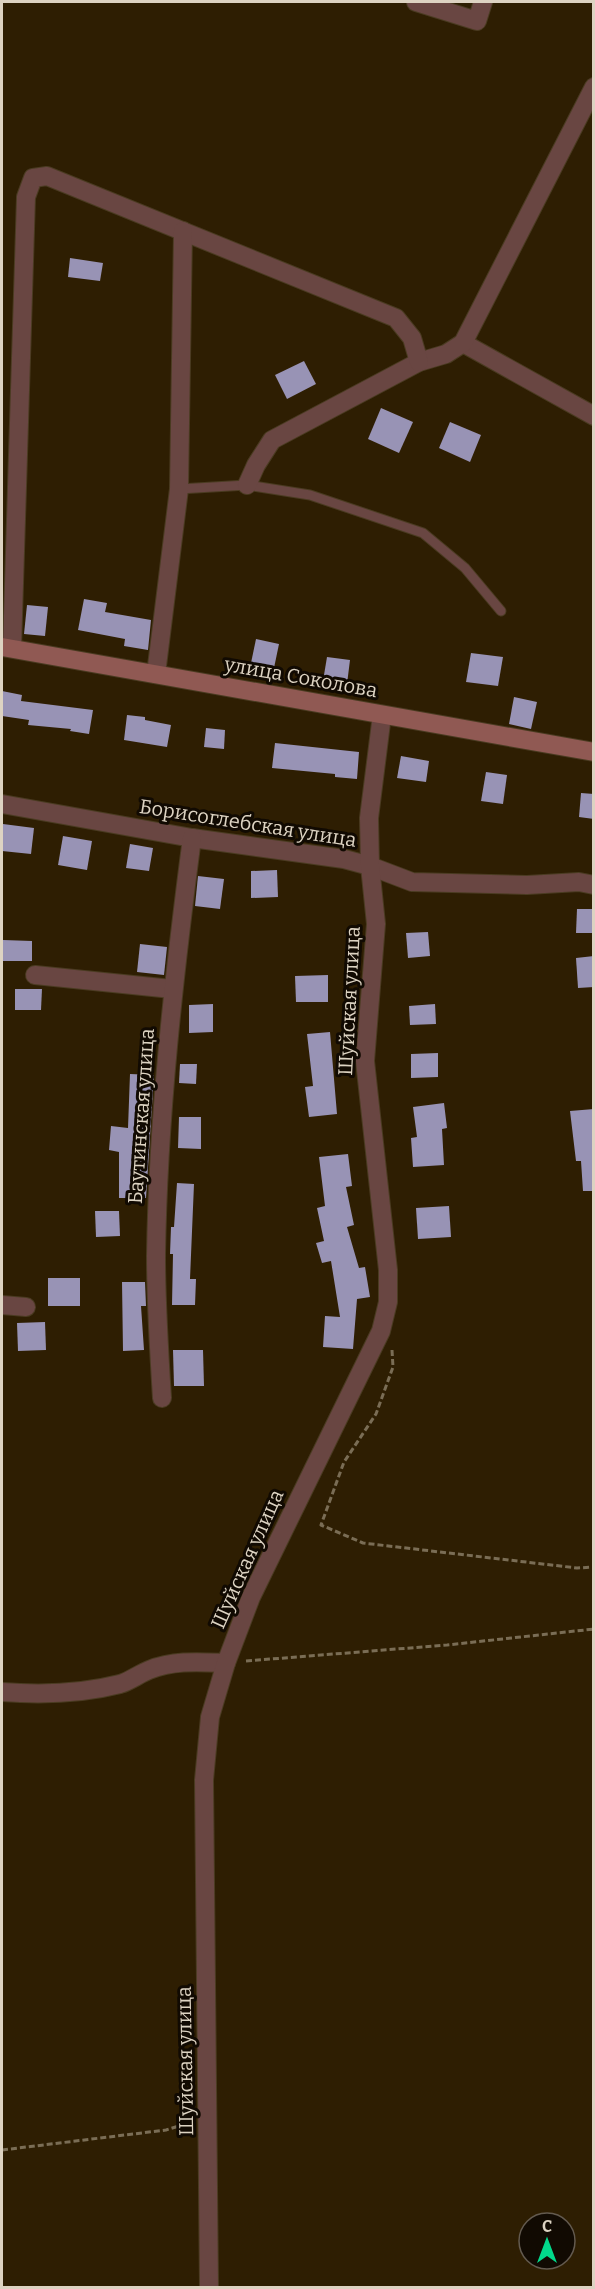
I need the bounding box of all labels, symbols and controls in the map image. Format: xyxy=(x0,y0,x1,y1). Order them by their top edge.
street label: улица Соколова xyxy=(222,652,379,702)
street label: Борисоглебская улица xyxy=(138,794,358,852)
street label: Шуйская улица xyxy=(333,926,365,1076)
street label: Баутинская улица xyxy=(123,1027,159,1204)
street label: Шуйская улица xyxy=(206,1486,288,1632)
street label: Шуйская улица xyxy=(172,1986,198,2136)
north arrow xyxy=(517,2211,577,2271)
text: С xyxy=(542,2217,552,2236)

